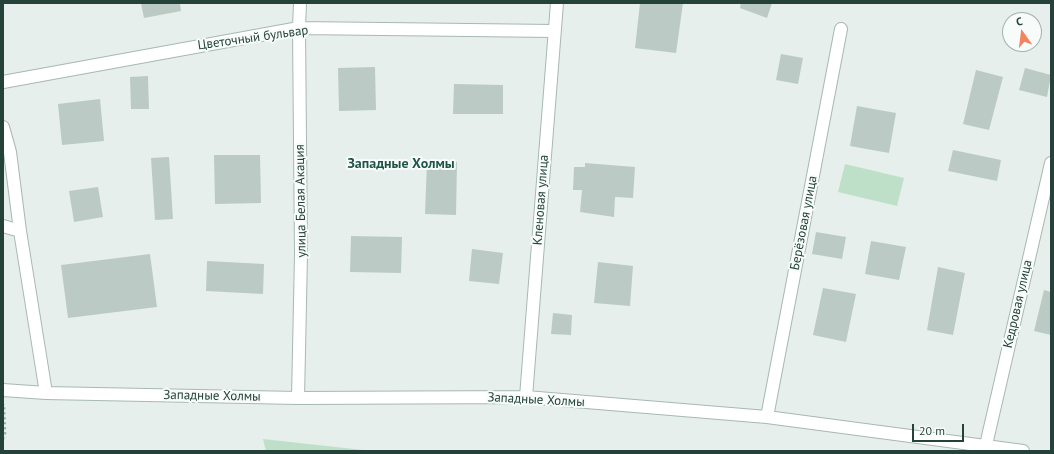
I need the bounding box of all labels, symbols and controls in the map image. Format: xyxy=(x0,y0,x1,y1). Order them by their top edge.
north arrow xyxy=(1002,12,1042,52)
text: С xyxy=(1015,14,1024,29)
street label: Цветочный бульвар xyxy=(197,23,309,53)
street label: улица Белая Акация xyxy=(292,144,310,258)
street label: Кленовая улица xyxy=(530,154,552,246)
district label: Западные Холмы xyxy=(347,156,455,172)
street label: Берёзовая улица xyxy=(787,175,821,271)
street label: Кедровая улица xyxy=(1000,258,1036,350)
street label: Западные Холмы xyxy=(163,387,261,405)
street label: Западные Холмы xyxy=(487,390,585,410)
scale bar xyxy=(914,416,966,442)
text: 20 m xyxy=(919,423,945,438)

